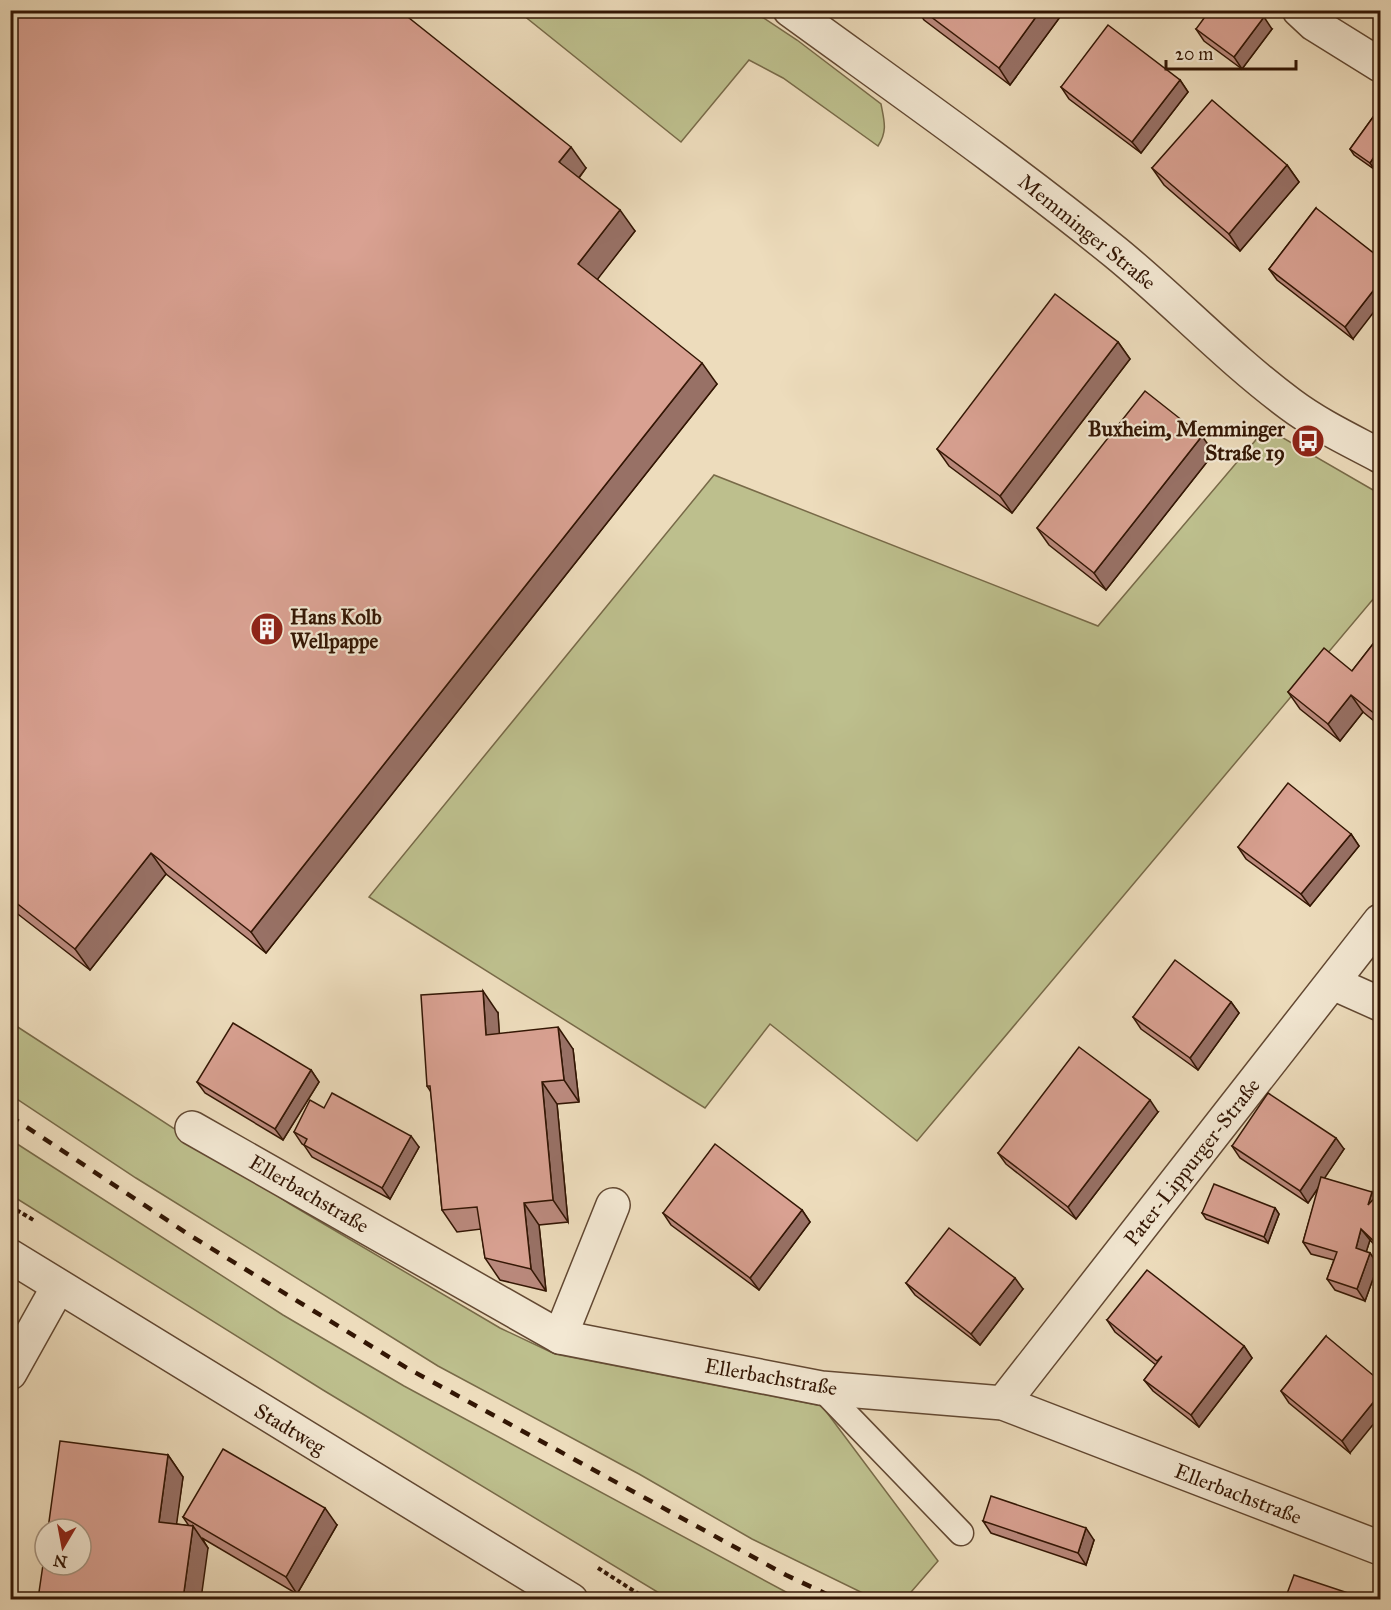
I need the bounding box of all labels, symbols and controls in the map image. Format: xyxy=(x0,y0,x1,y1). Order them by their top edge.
scale bar xyxy=(1166,33,1296,71)
text: 20 m xyxy=(1175,43,1213,65)
street label: Memminger Straße xyxy=(1013,169,1161,296)
place label: Buxheim, Memminger Straße 19 xyxy=(1088,416,1286,466)
bus stop icon: Buxheim, Memminger Straße 19 xyxy=(1290,423,1326,459)
place label: Hans Kolb Wellpappe xyxy=(290,604,382,654)
building icon: Hans Kolb Wellpappe xyxy=(249,611,285,647)
street label: Pater-Lippurger-Straße xyxy=(1119,1073,1266,1251)
street label: Ellerbachstraße xyxy=(244,1149,374,1239)
street label: Ellerbachstraße xyxy=(703,1353,839,1401)
street label: Stadtweg xyxy=(250,1398,330,1460)
street label: Ellerbachstraße xyxy=(1171,1458,1305,1530)
north arrow xyxy=(33,1517,93,1577)
text: N xyxy=(52,1551,69,1572)

